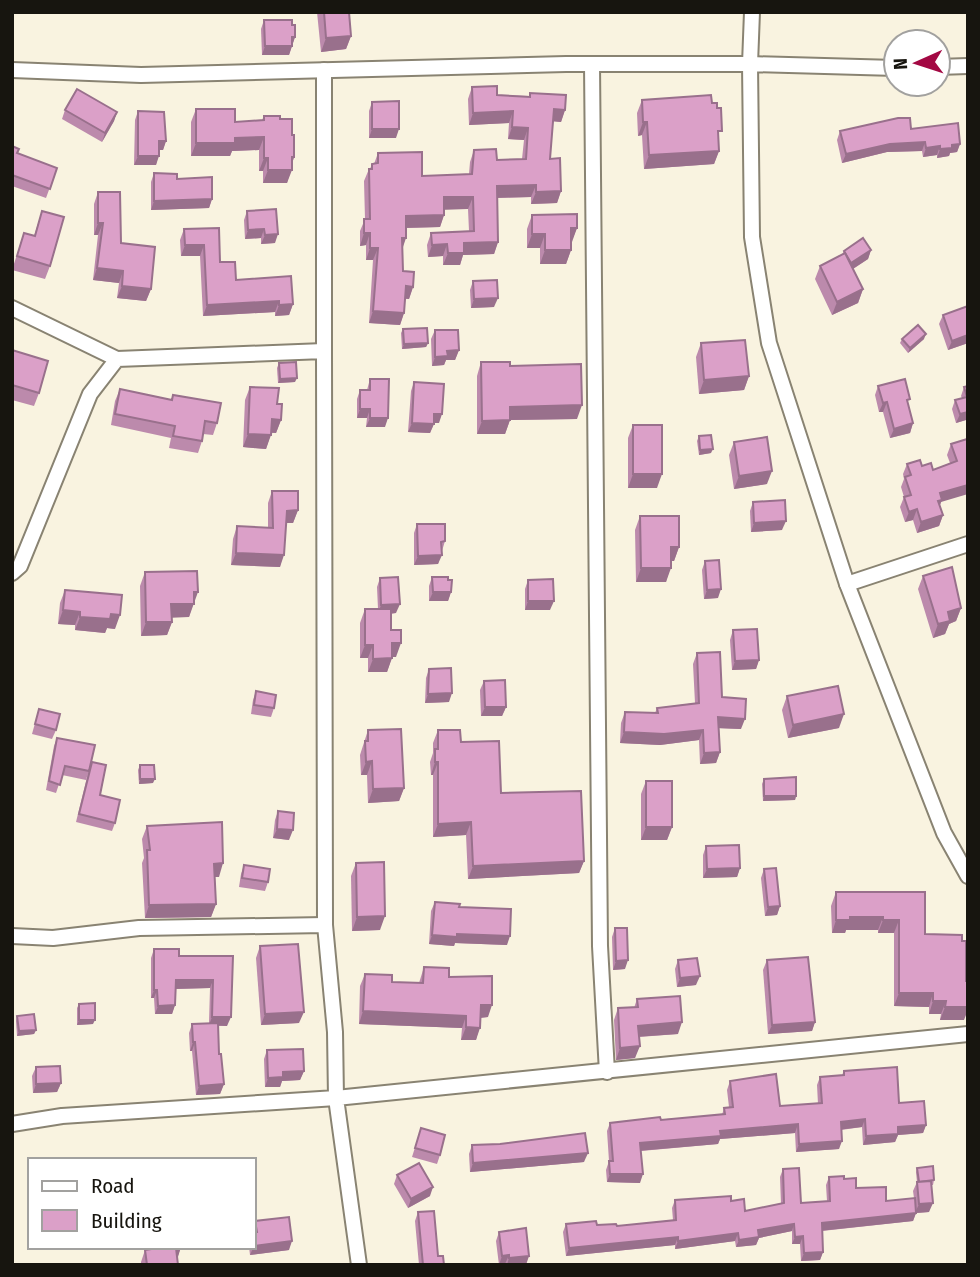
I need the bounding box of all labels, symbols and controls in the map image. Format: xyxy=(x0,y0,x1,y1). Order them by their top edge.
north arrow xyxy=(882,28,952,98)
text: N xyxy=(889,58,912,70)
legend xyxy=(28,1158,256,1249)
text: Road xyxy=(91,1173,135,1199)
text: Building xyxy=(91,1208,162,1234)

